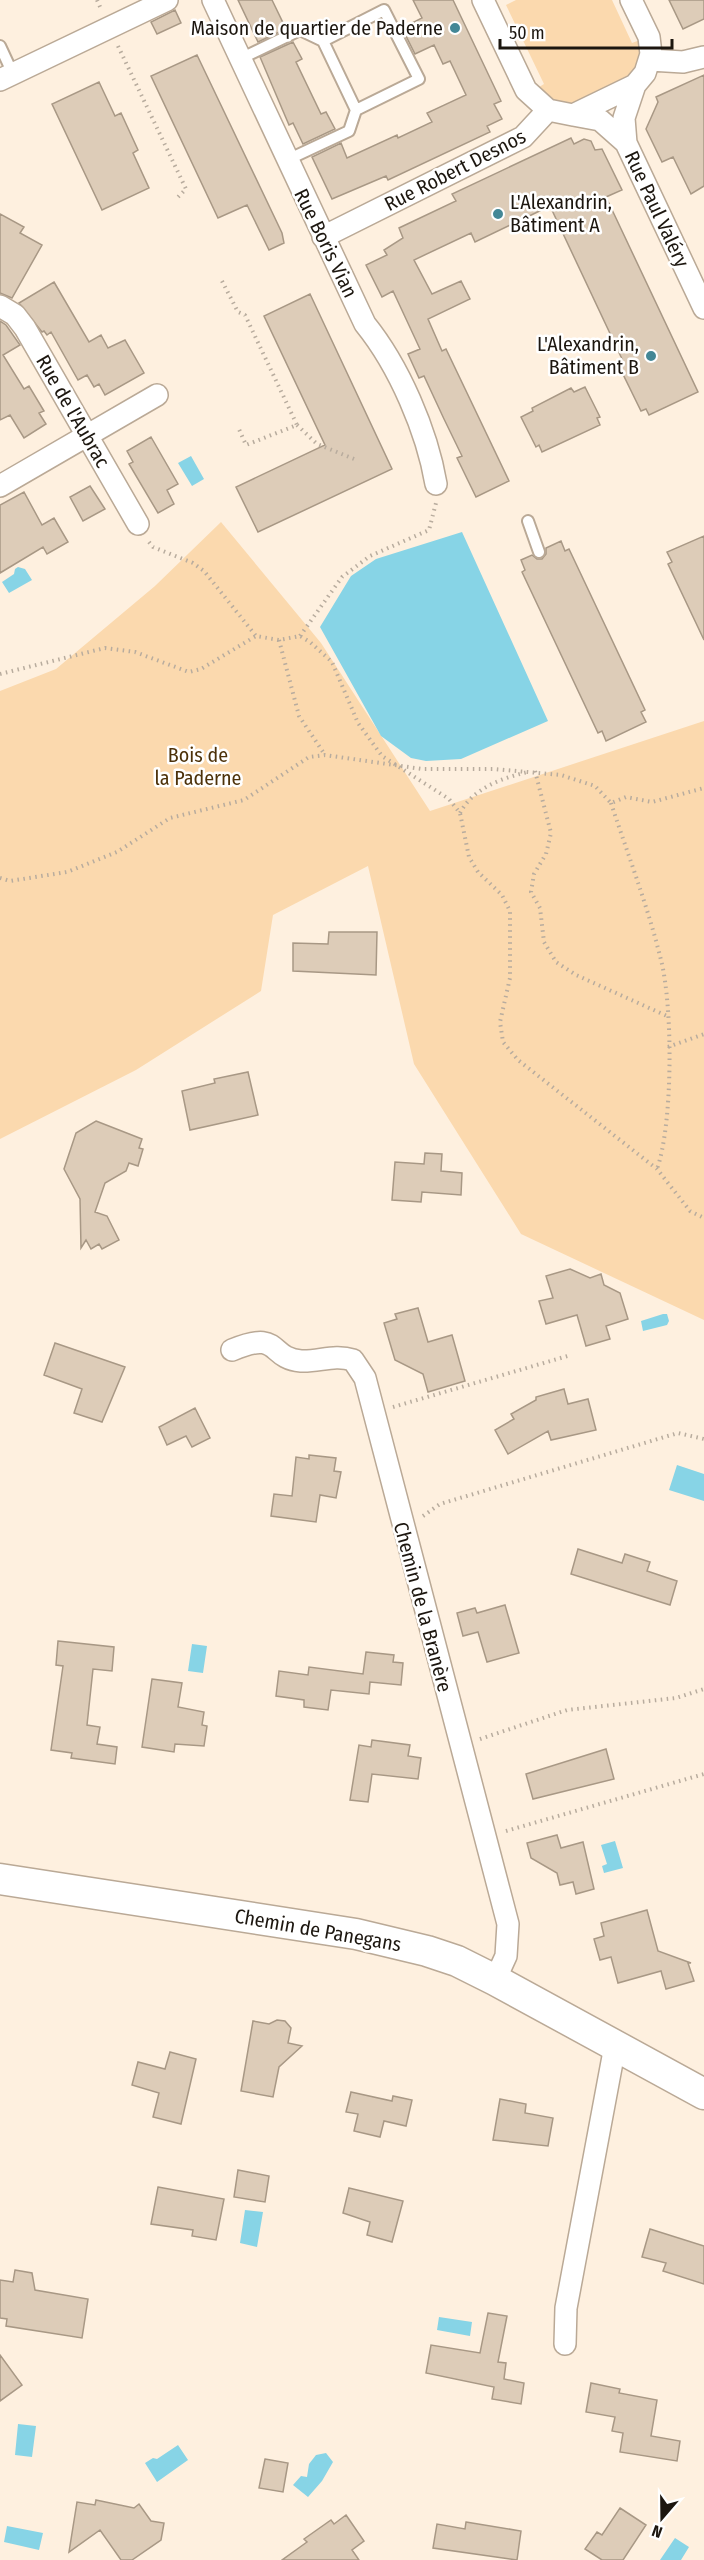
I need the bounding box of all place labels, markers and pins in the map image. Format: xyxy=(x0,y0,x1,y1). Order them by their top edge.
place label: Maison de quartier de Paderne xyxy=(191,16,443,40)
marker: Maison de quartier de Paderne xyxy=(448,21,462,35)
place label: L'Alexandrin, Bâtiment A xyxy=(510,190,612,237)
marker: L'Alexandrin, Bâtiment A xyxy=(491,207,505,221)
place label: L'Alexandrin, Bâtiment B xyxy=(537,332,639,379)
marker: L'Alexandrin, Bâtiment B xyxy=(644,349,658,363)

